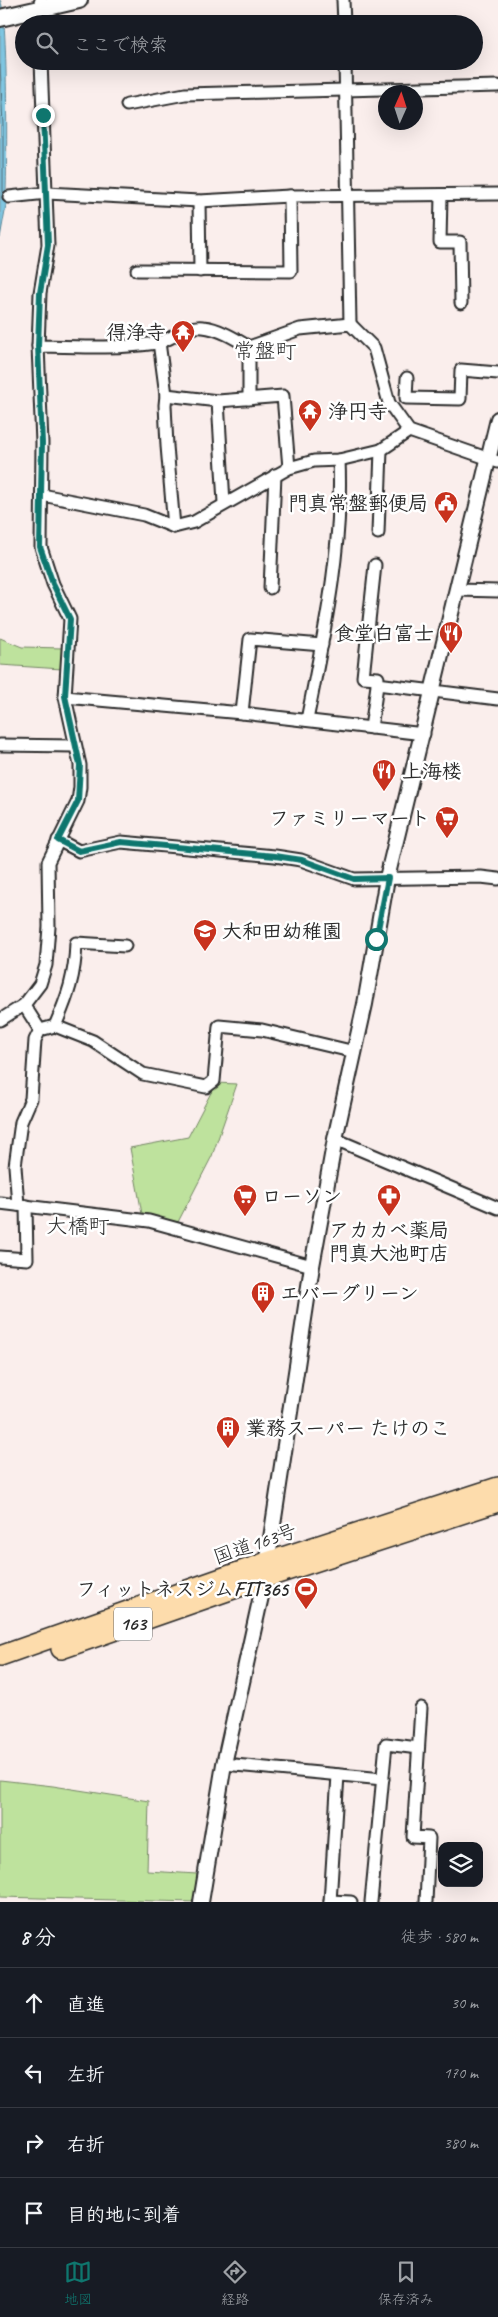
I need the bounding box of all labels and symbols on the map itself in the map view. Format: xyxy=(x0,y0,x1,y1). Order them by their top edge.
north arrow xyxy=(378,85,423,130)
route end xyxy=(32,104,55,127)
temple icon: 得浄寺 xyxy=(170,319,196,353)
place label: 得浄寺 xyxy=(106,320,166,345)
district label: 常盤町 xyxy=(234,338,297,364)
temple icon: 浄円寺 xyxy=(297,398,323,432)
place label: 浄円寺 xyxy=(328,399,388,424)
public building icon: 門真常盤郵便局 xyxy=(433,490,459,524)
place label: 門真常盤郵便局 xyxy=(288,491,428,516)
restaurant icon: 食堂白富士 xyxy=(438,620,464,654)
place label: 食堂白富士 xyxy=(334,621,434,646)
restaurant icon: 上海楼 xyxy=(371,758,397,792)
place label: 上海楼 xyxy=(402,759,462,784)
supermarket icon: ファミリーマート xyxy=(434,805,460,839)
place label: ファミリーマート xyxy=(269,806,430,831)
school or university icon: 大和田幼稚園 xyxy=(192,918,218,952)
place label: 大和田幼稚園 xyxy=(222,919,342,944)
route start xyxy=(365,928,388,951)
supermarket icon: ローソン xyxy=(232,1183,258,1217)
pharmacy icon: アカカベ薬局 門真大池町店 xyxy=(376,1183,402,1217)
place label: ローソン xyxy=(262,1184,342,1209)
district label: 大橋町 xyxy=(47,1213,110,1239)
place label: アカカベ薬局 門真大池町店 xyxy=(329,1218,449,1266)
building icon: エバーグリーン xyxy=(250,1280,276,1314)
place label: エバーグリーン xyxy=(280,1281,419,1306)
building icon: 業務スーパー たけのこ xyxy=(215,1415,241,1449)
place label: 業務スーパー たけのこ xyxy=(246,1416,450,1441)
street label: 国道163号 xyxy=(210,1518,300,1570)
sports icon: フィットネスジムFIT365 xyxy=(293,1576,319,1610)
place label: フィットネスジムFIT365 xyxy=(76,1577,290,1602)
road number: 163 xyxy=(114,1608,152,1640)

